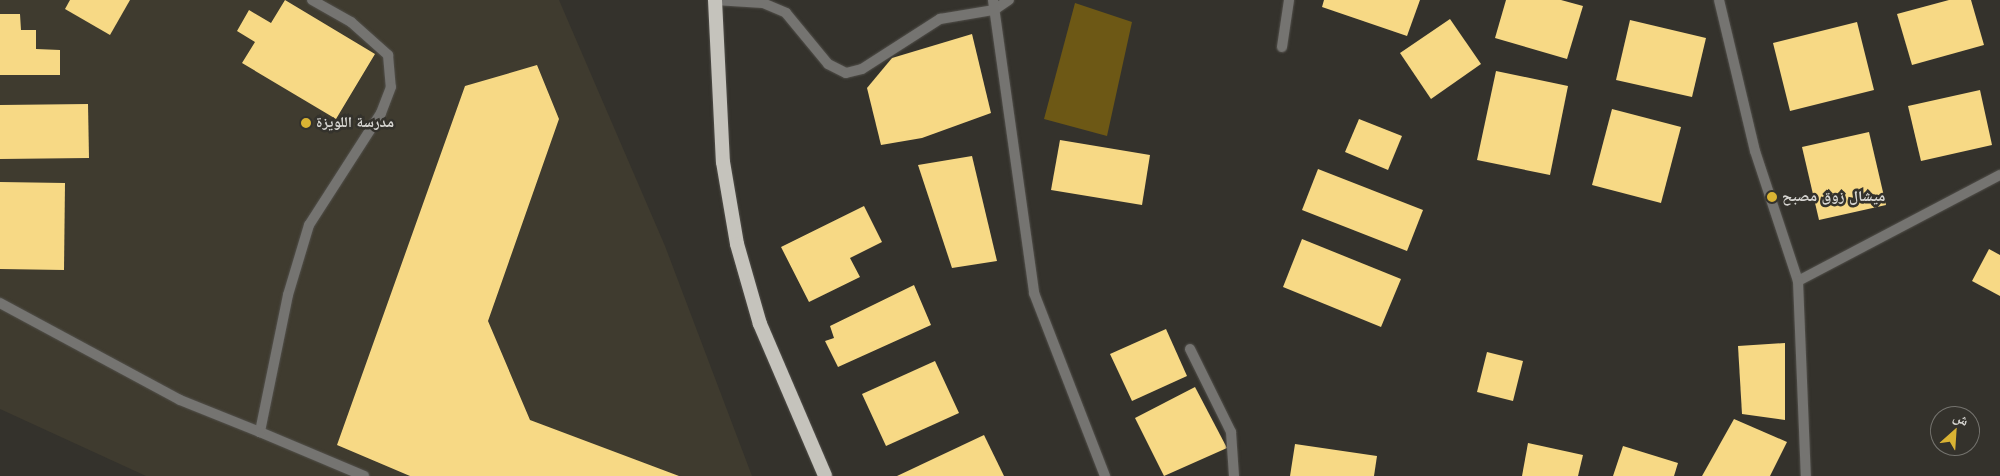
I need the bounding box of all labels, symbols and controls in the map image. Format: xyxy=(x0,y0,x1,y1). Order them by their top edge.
place label: مدرسة اللويزة xyxy=(316,114,394,132)
marker: مدرسة اللويزة xyxy=(300,117,312,129)
place label: ميشال زوق مصبح xyxy=(1782,188,1885,206)
marker: ميشال زوق مصبح xyxy=(1766,191,1778,203)
north arrow xyxy=(1930,406,1980,456)
text: ش xyxy=(1950,406,1972,431)

